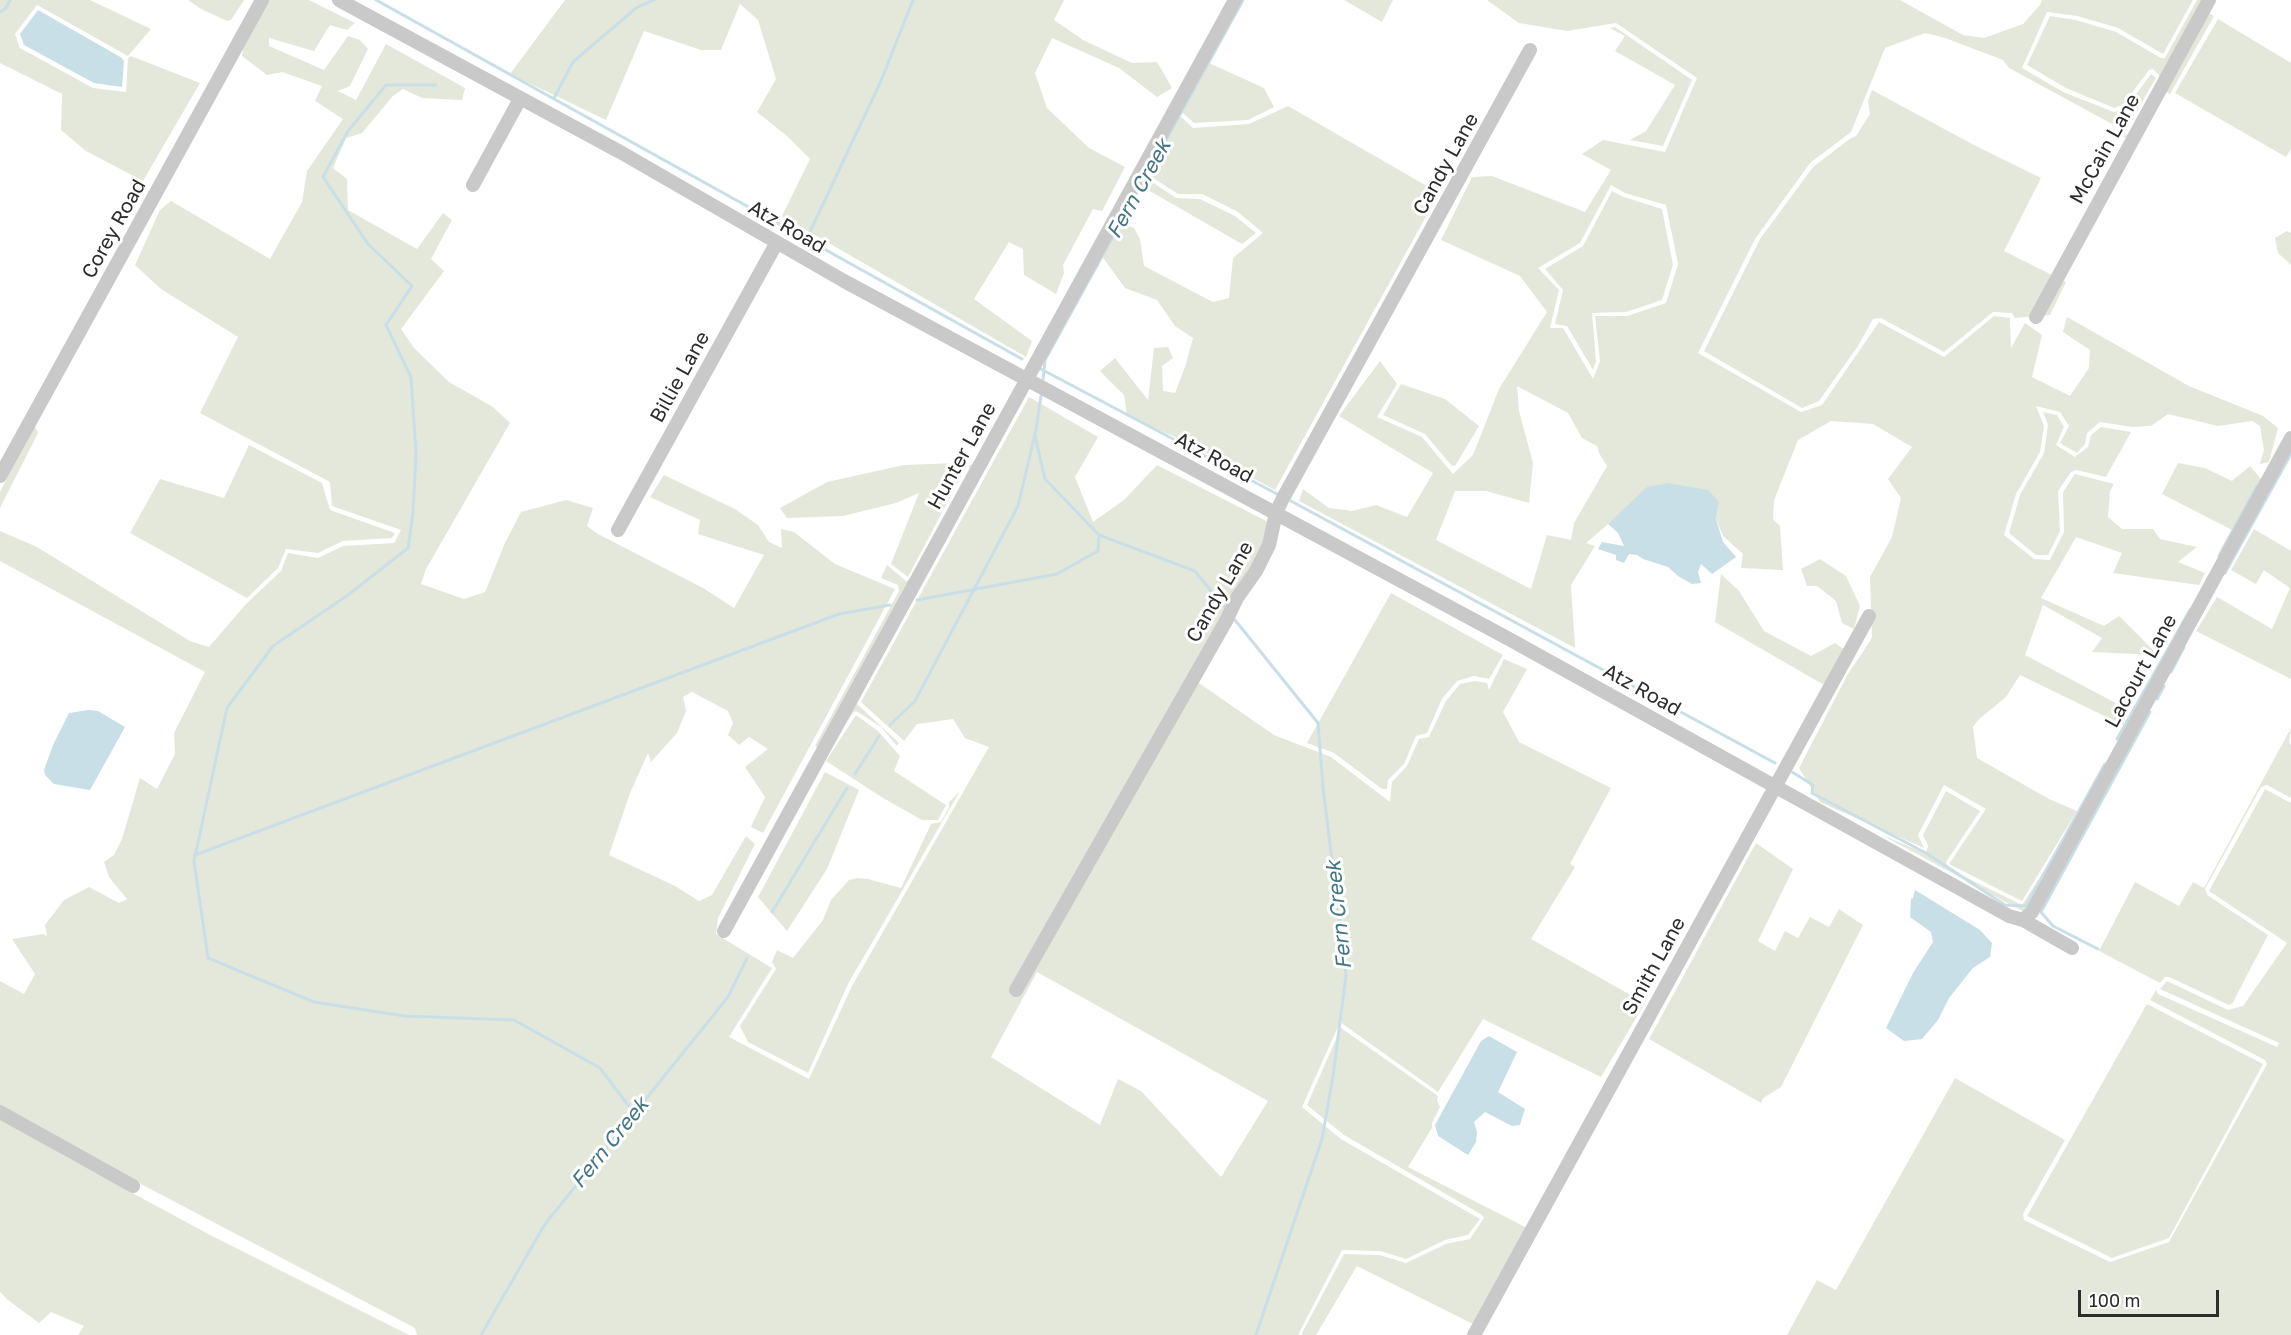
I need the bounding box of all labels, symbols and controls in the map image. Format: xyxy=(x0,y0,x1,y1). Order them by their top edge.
street label: McCain Lane xyxy=(2065,90,2145,208)
street label: Candy Lane xyxy=(1408,109,1484,219)
water label: Fern Creek xyxy=(1101,135,1177,243)
street label: Corey Road xyxy=(77,175,151,283)
street label: Atz Road xyxy=(744,195,830,259)
street label: Billie Lane xyxy=(645,327,715,427)
street label: Hunter Lane xyxy=(923,398,1001,514)
street label: Atz Road xyxy=(1171,427,1257,489)
street label: Candy Lane xyxy=(1181,537,1259,647)
street label: Lacourt Lane xyxy=(2100,610,2182,732)
street label: Atz Road xyxy=(1599,659,1685,721)
water label: Fern Creek xyxy=(1321,859,1357,971)
street label: Smith Lane xyxy=(1617,913,1691,1019)
water label: Fern Creek xyxy=(566,1093,654,1193)
scale bar xyxy=(2081,1278,2222,1316)
text: 100 m xyxy=(2089,1289,2140,1311)

